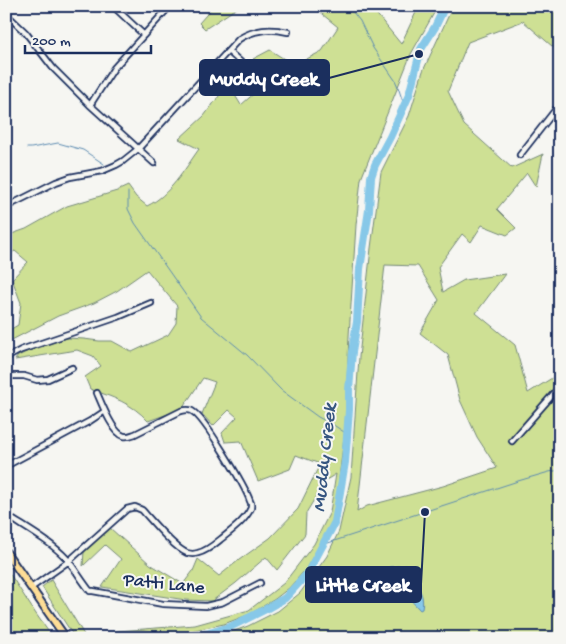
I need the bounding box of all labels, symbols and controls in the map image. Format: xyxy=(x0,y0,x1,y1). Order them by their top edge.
scale bar xyxy=(25,22,151,54)
text: 200 m xyxy=(32,33,71,51)
callout: Muddy Creek xyxy=(200,60,329,95)
text: Muddy Creek xyxy=(210,70,320,93)
water label: Muddy Creek xyxy=(309,401,343,513)
callout: Little Creek xyxy=(306,567,421,602)
street label: Patti Lane xyxy=(121,569,206,601)
text: Little Creek xyxy=(316,576,413,599)

